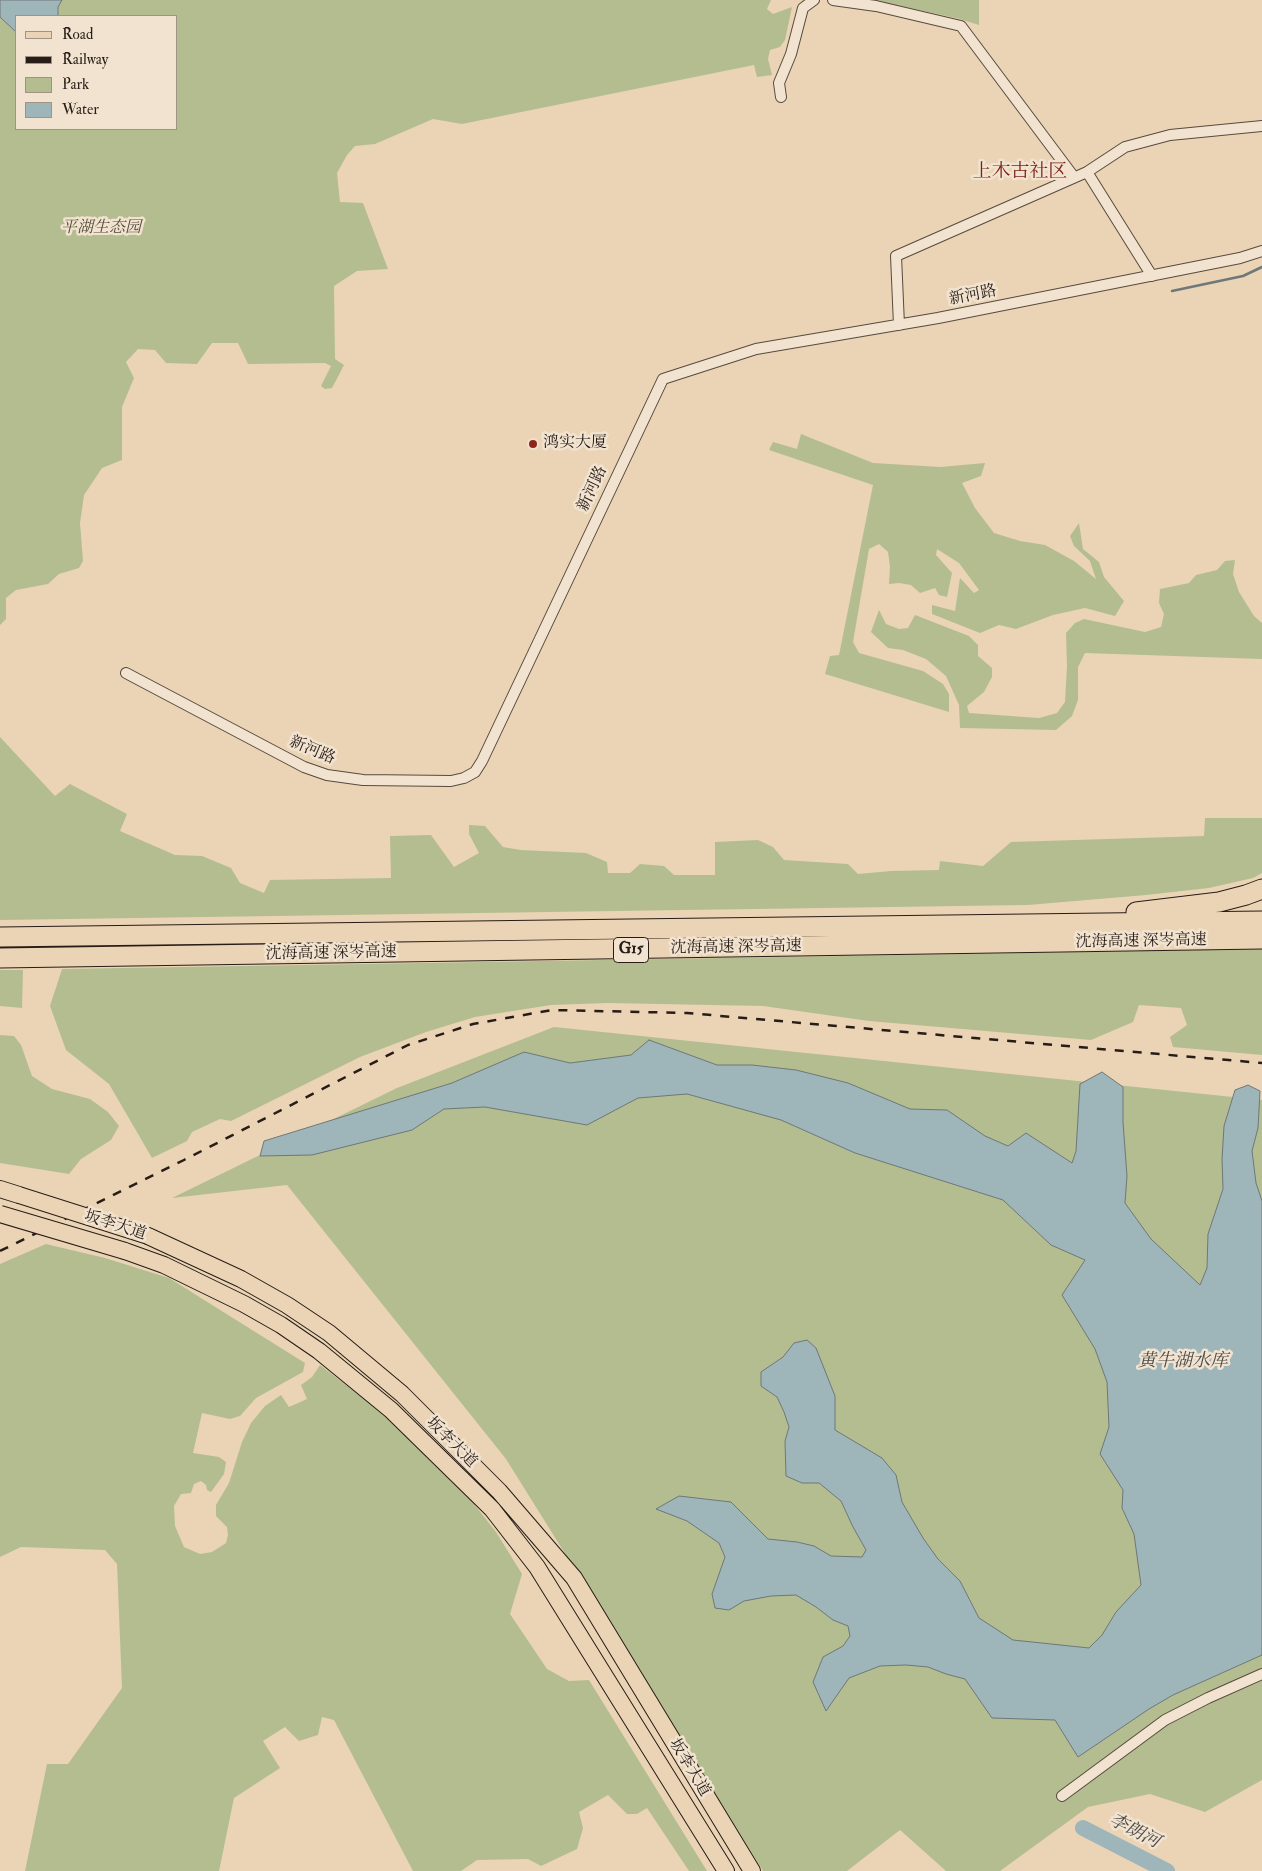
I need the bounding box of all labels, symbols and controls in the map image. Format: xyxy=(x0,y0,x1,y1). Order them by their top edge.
legend xyxy=(15,15,178,130)
text: Road xyxy=(62,25,93,44)
text: Railway xyxy=(62,50,108,69)
text: Park xyxy=(62,75,89,94)
text: Water xyxy=(62,100,99,119)
district label: 上木古社区 xyxy=(973,162,1067,184)
park label: 平湖生态园 xyxy=(61,219,141,239)
street label: 新河路 xyxy=(948,282,998,310)
place label: 鸿实大厦 xyxy=(543,434,607,454)
marker: 鸿实大厦 xyxy=(527,438,539,450)
street label: 新河路 xyxy=(574,463,612,515)
street label: 新河路 xyxy=(286,733,338,769)
street label: 沈海高速 深岑高速 xyxy=(1075,931,1207,953)
street label: 沈海高速 深岑高速 xyxy=(670,937,802,959)
road number: G15 xyxy=(614,938,648,962)
street label: 沈海高速 深岑高速 xyxy=(265,943,397,965)
street label: 坂李大道 xyxy=(82,1207,148,1245)
water label: 黄牛湖水库 xyxy=(1138,1351,1228,1373)
street label: 坂李大道 xyxy=(422,1414,480,1472)
street label: 坂李大道 xyxy=(664,1736,714,1800)
water label: 李朗河 xyxy=(1105,1810,1163,1854)

